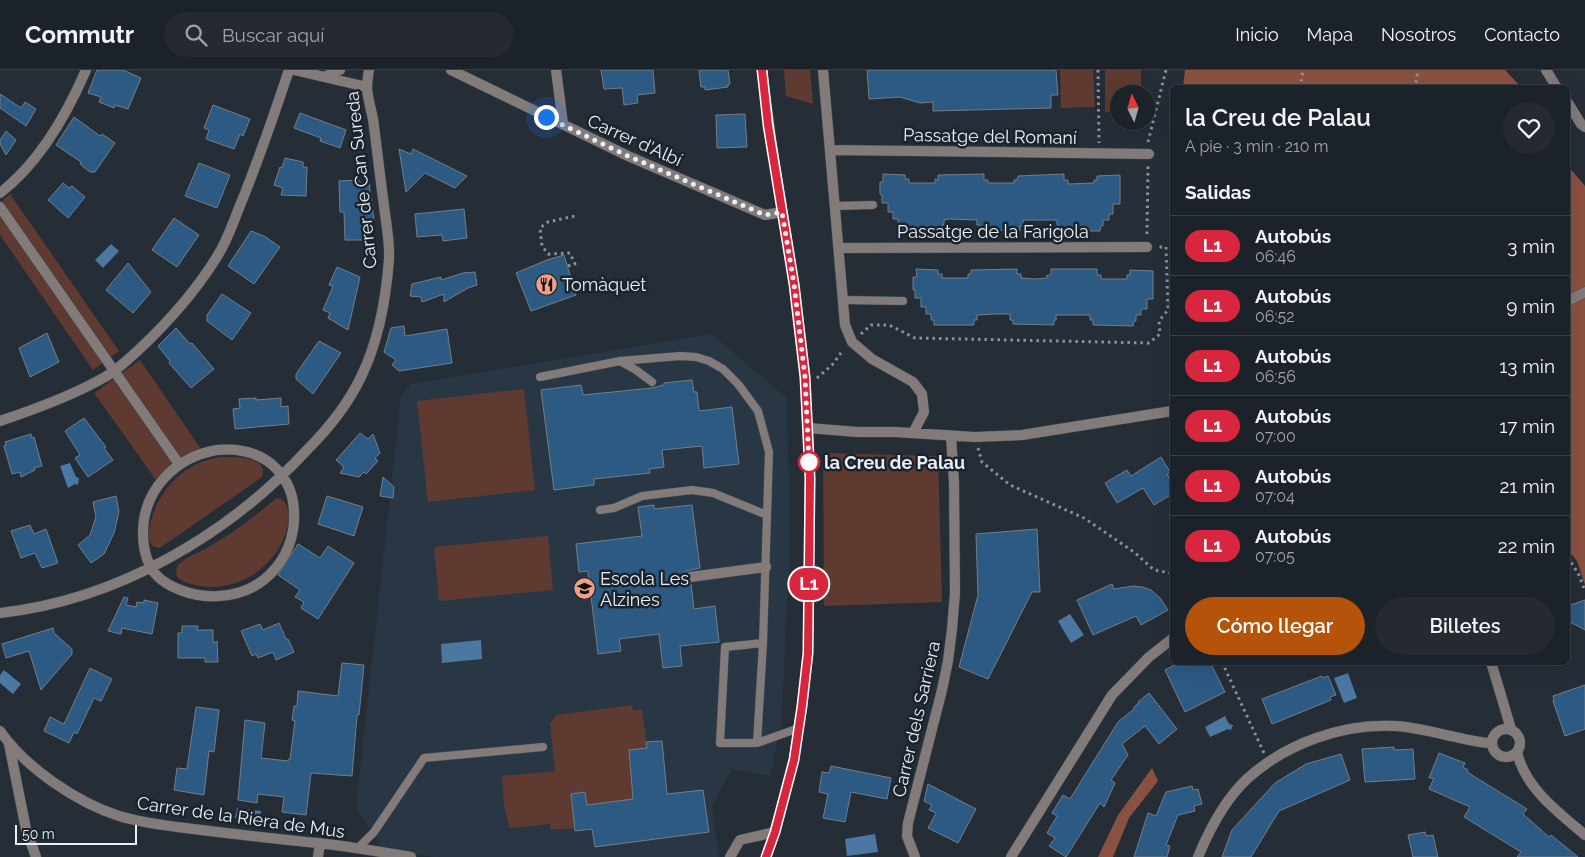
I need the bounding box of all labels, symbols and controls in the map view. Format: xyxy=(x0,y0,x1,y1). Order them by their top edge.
search box xyxy=(164,12,514,57)
text: Commutr xyxy=(25,20,134,49)
icon: search xyxy=(182,21,210,49)
text: Buscar aquí xyxy=(222,24,324,46)
text: Inicio xyxy=(1235,24,1279,45)
text: Mapa xyxy=(1307,24,1353,45)
text: Nosotros xyxy=(1381,24,1456,45)
text: Contacto xyxy=(1484,24,1560,45)
north arrow xyxy=(1110,85,1155,130)
map controls xyxy=(1110,85,1155,130)
street label: Carrer de Can Sureda xyxy=(341,90,381,270)
button: heart xyxy=(1503,102,1555,154)
text: la Creu de Palau xyxy=(1185,103,1371,132)
your location xyxy=(534,105,559,130)
street label: Carrer d'Albí xyxy=(584,110,686,170)
street label: Passatge del Romaní xyxy=(903,124,1077,148)
text: A pie · 3 min · 210 m xyxy=(1185,137,1328,156)
text: Salidas xyxy=(1185,181,1251,203)
street label: Passatge de la Farigola xyxy=(897,221,1089,242)
text: Autobús xyxy=(1255,225,1331,247)
text: L1 xyxy=(1203,235,1222,256)
text: 3 min xyxy=(1507,235,1555,257)
text: 06:46 xyxy=(1255,247,1296,266)
restaurant icon: Tomàquet xyxy=(534,272,558,296)
place label: Tomàquet xyxy=(562,274,646,295)
text: Autobús xyxy=(1255,285,1331,307)
text: L1 xyxy=(1203,295,1222,316)
text: 9 min xyxy=(1506,295,1555,317)
text: 06:52 xyxy=(1255,307,1295,326)
text: Autobús xyxy=(1255,345,1331,367)
text: L1 xyxy=(1203,355,1222,376)
text: 13 min xyxy=(1499,355,1555,377)
text: 06:56 xyxy=(1255,367,1296,386)
text: Autobús xyxy=(1255,405,1331,427)
text: L1 xyxy=(1203,415,1222,436)
text: 17 min xyxy=(1499,415,1555,437)
text: 07:00 xyxy=(1255,427,1296,446)
marker: la Creu de Palau xyxy=(798,451,820,473)
place label: la Creu de Palau xyxy=(824,452,965,473)
text: Autobús xyxy=(1255,465,1331,487)
text: L1 xyxy=(1203,475,1222,496)
text: 21 min xyxy=(1499,475,1555,497)
text: 07:04 xyxy=(1255,487,1295,506)
text: Autobús xyxy=(1255,525,1331,547)
text: L1 xyxy=(1203,535,1222,556)
text: 22 min xyxy=(1498,535,1555,557)
text: 07:05 xyxy=(1255,547,1295,566)
place label: Escola Les Alzines xyxy=(600,568,689,610)
line badge: L1 xyxy=(786,568,832,600)
text: L1 xyxy=(799,573,819,594)
school or university icon: Escola Les Alzines xyxy=(572,576,596,600)
button: Cómo llegar xyxy=(1185,597,1365,655)
button: Billetes xyxy=(1375,597,1555,655)
street label: Carrer dels Sarriera xyxy=(888,639,944,799)
street label: Carrer de la Riera de Mus xyxy=(136,792,347,842)
scale bar xyxy=(15,822,138,845)
text: 50 m xyxy=(22,826,55,842)

